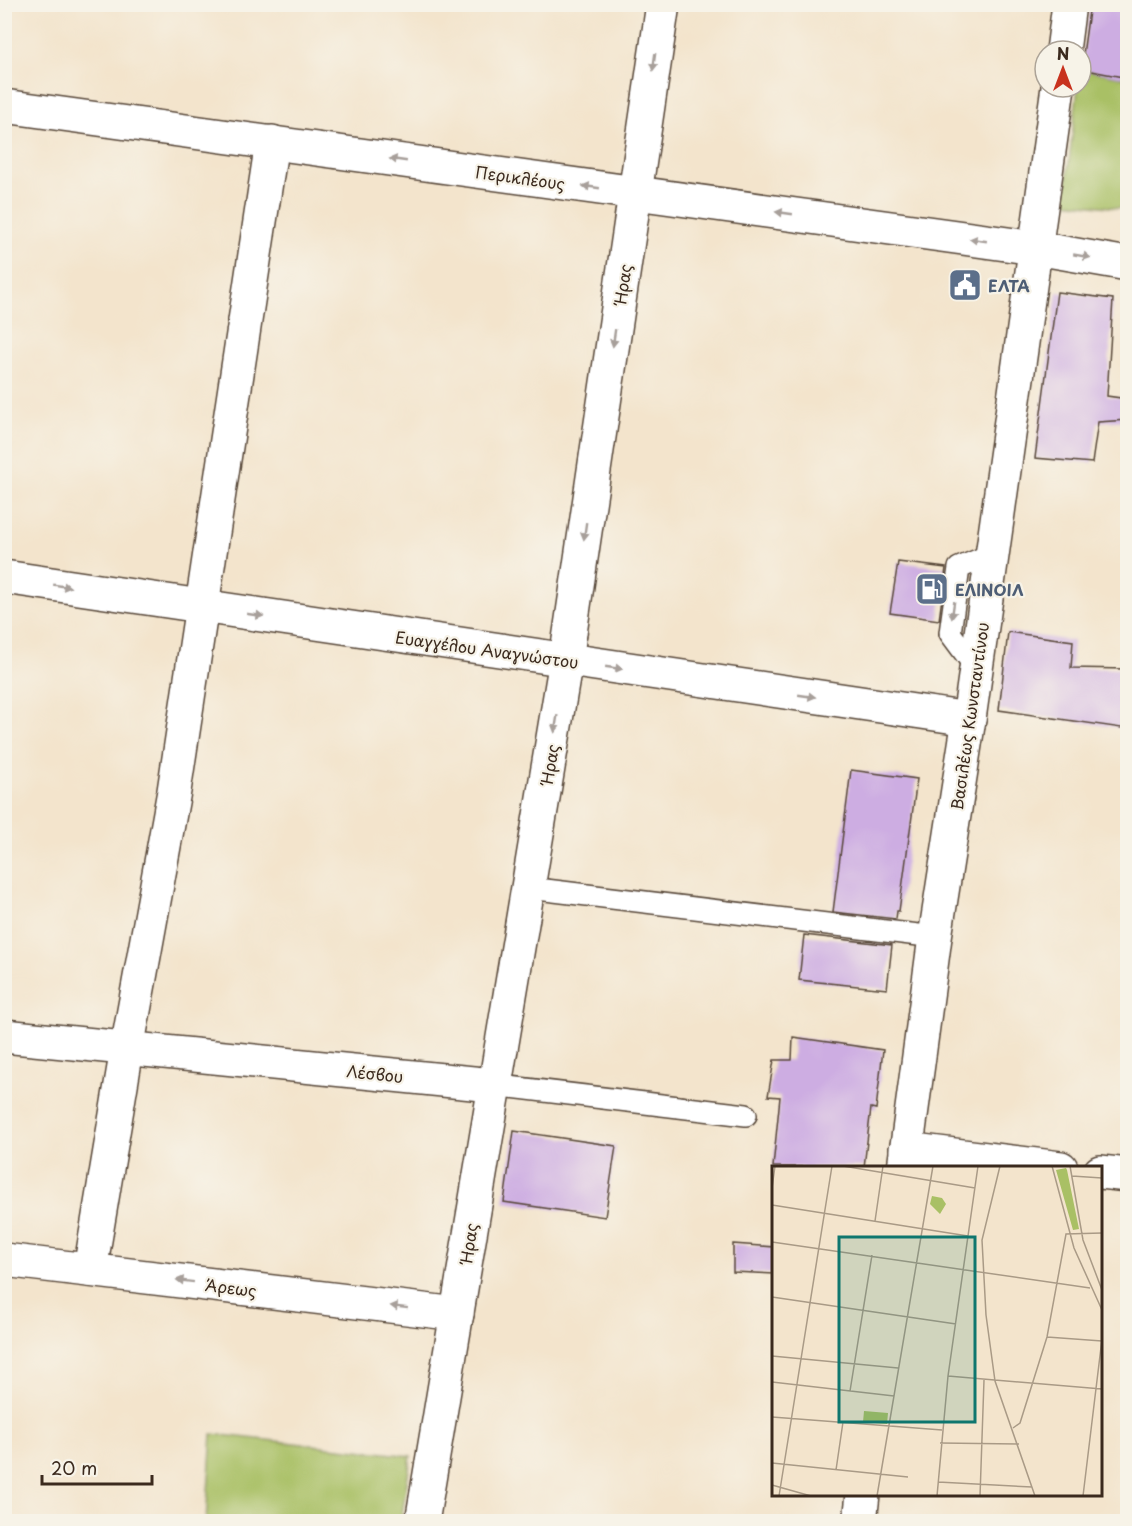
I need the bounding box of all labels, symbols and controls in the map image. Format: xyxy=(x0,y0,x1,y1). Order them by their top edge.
north arrow xyxy=(1033,39,1093,99)
text: N xyxy=(1057,41,1069,65)
one-way arrow xyxy=(650,53,659,72)
one-way arrow xyxy=(388,155,407,164)
street label: Περικλέους xyxy=(474,159,566,195)
one-way arrow xyxy=(582,182,601,191)
one-way arrow xyxy=(775,209,794,218)
one-way arrow xyxy=(968,236,987,245)
one-way arrow xyxy=(1072,252,1091,261)
street label: Ήρας xyxy=(607,262,637,309)
public building icon: ΕΛΤΑ xyxy=(947,267,983,303)
place label: ΕΛΤΑ xyxy=(988,273,1030,297)
one-way arrow xyxy=(609,329,618,348)
one-way arrow xyxy=(581,522,590,541)
fuel station icon: ΕΛΙΝΟΙΛ xyxy=(914,571,950,607)
place label: ΕΛΙΝΟΙΛ xyxy=(955,577,1024,601)
one-way arrow xyxy=(53,582,72,591)
one-way arrow xyxy=(948,601,958,620)
one-way arrow xyxy=(246,610,265,619)
street label: Βασιλέως Κωνσταντίνου xyxy=(944,620,994,812)
street label: Ευαγγέλου Αναγνώστου xyxy=(394,624,580,674)
one-way arrow xyxy=(605,663,624,672)
one-way arrow xyxy=(798,692,817,701)
one-way arrow xyxy=(551,715,560,734)
street label: Ήρας xyxy=(534,742,564,789)
street label: Λέσβου xyxy=(345,1058,405,1088)
inset map xyxy=(772,1166,1102,1496)
street label: Ήρας xyxy=(453,1221,483,1268)
street label: Άρεως xyxy=(204,1272,258,1302)
one-way arrow xyxy=(175,1277,194,1286)
one-way arrow xyxy=(390,1302,409,1312)
scale bar xyxy=(42,1448,152,1486)
text: 20 m xyxy=(51,1454,97,1481)

